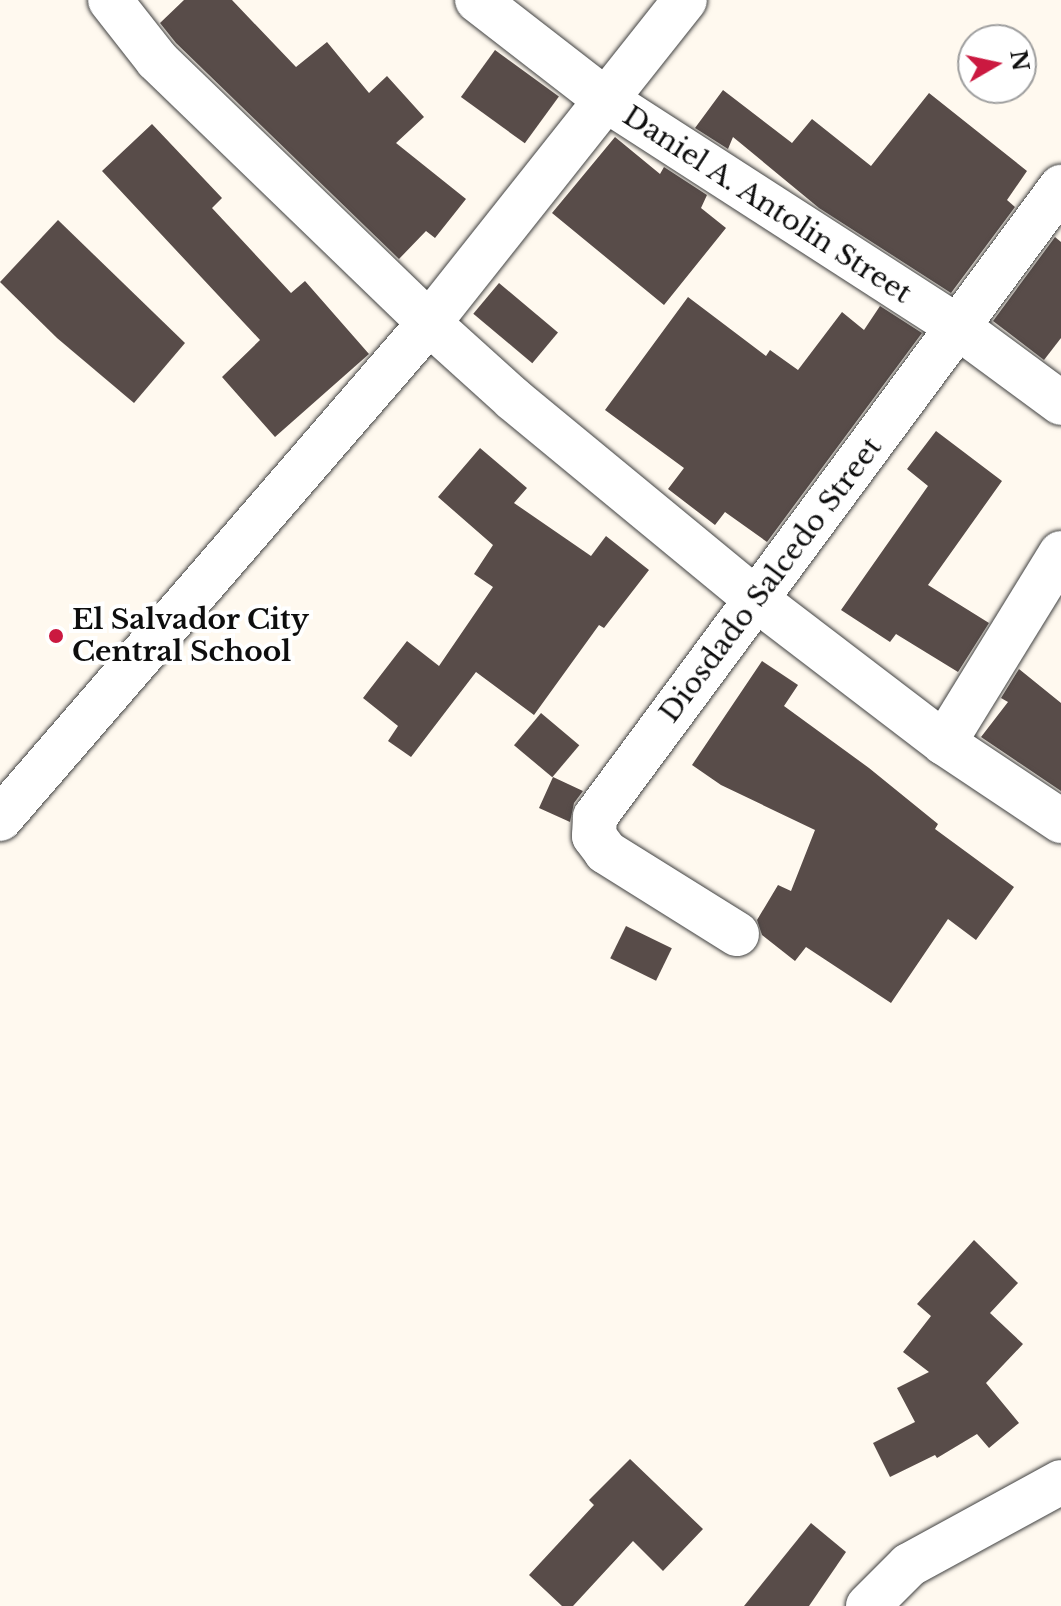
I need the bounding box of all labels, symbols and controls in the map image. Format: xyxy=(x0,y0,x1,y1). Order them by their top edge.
north arrow xyxy=(957,24,1037,104)
text: N xyxy=(1004,48,1034,73)
street label: Daniel A. Antolin Street xyxy=(616,99,918,311)
street label: Diosdado Salcedo Street xyxy=(653,431,889,729)
place label: El Salvador City Central School xyxy=(72,603,309,669)
marker: El Salvador City Central School xyxy=(47,627,65,645)

